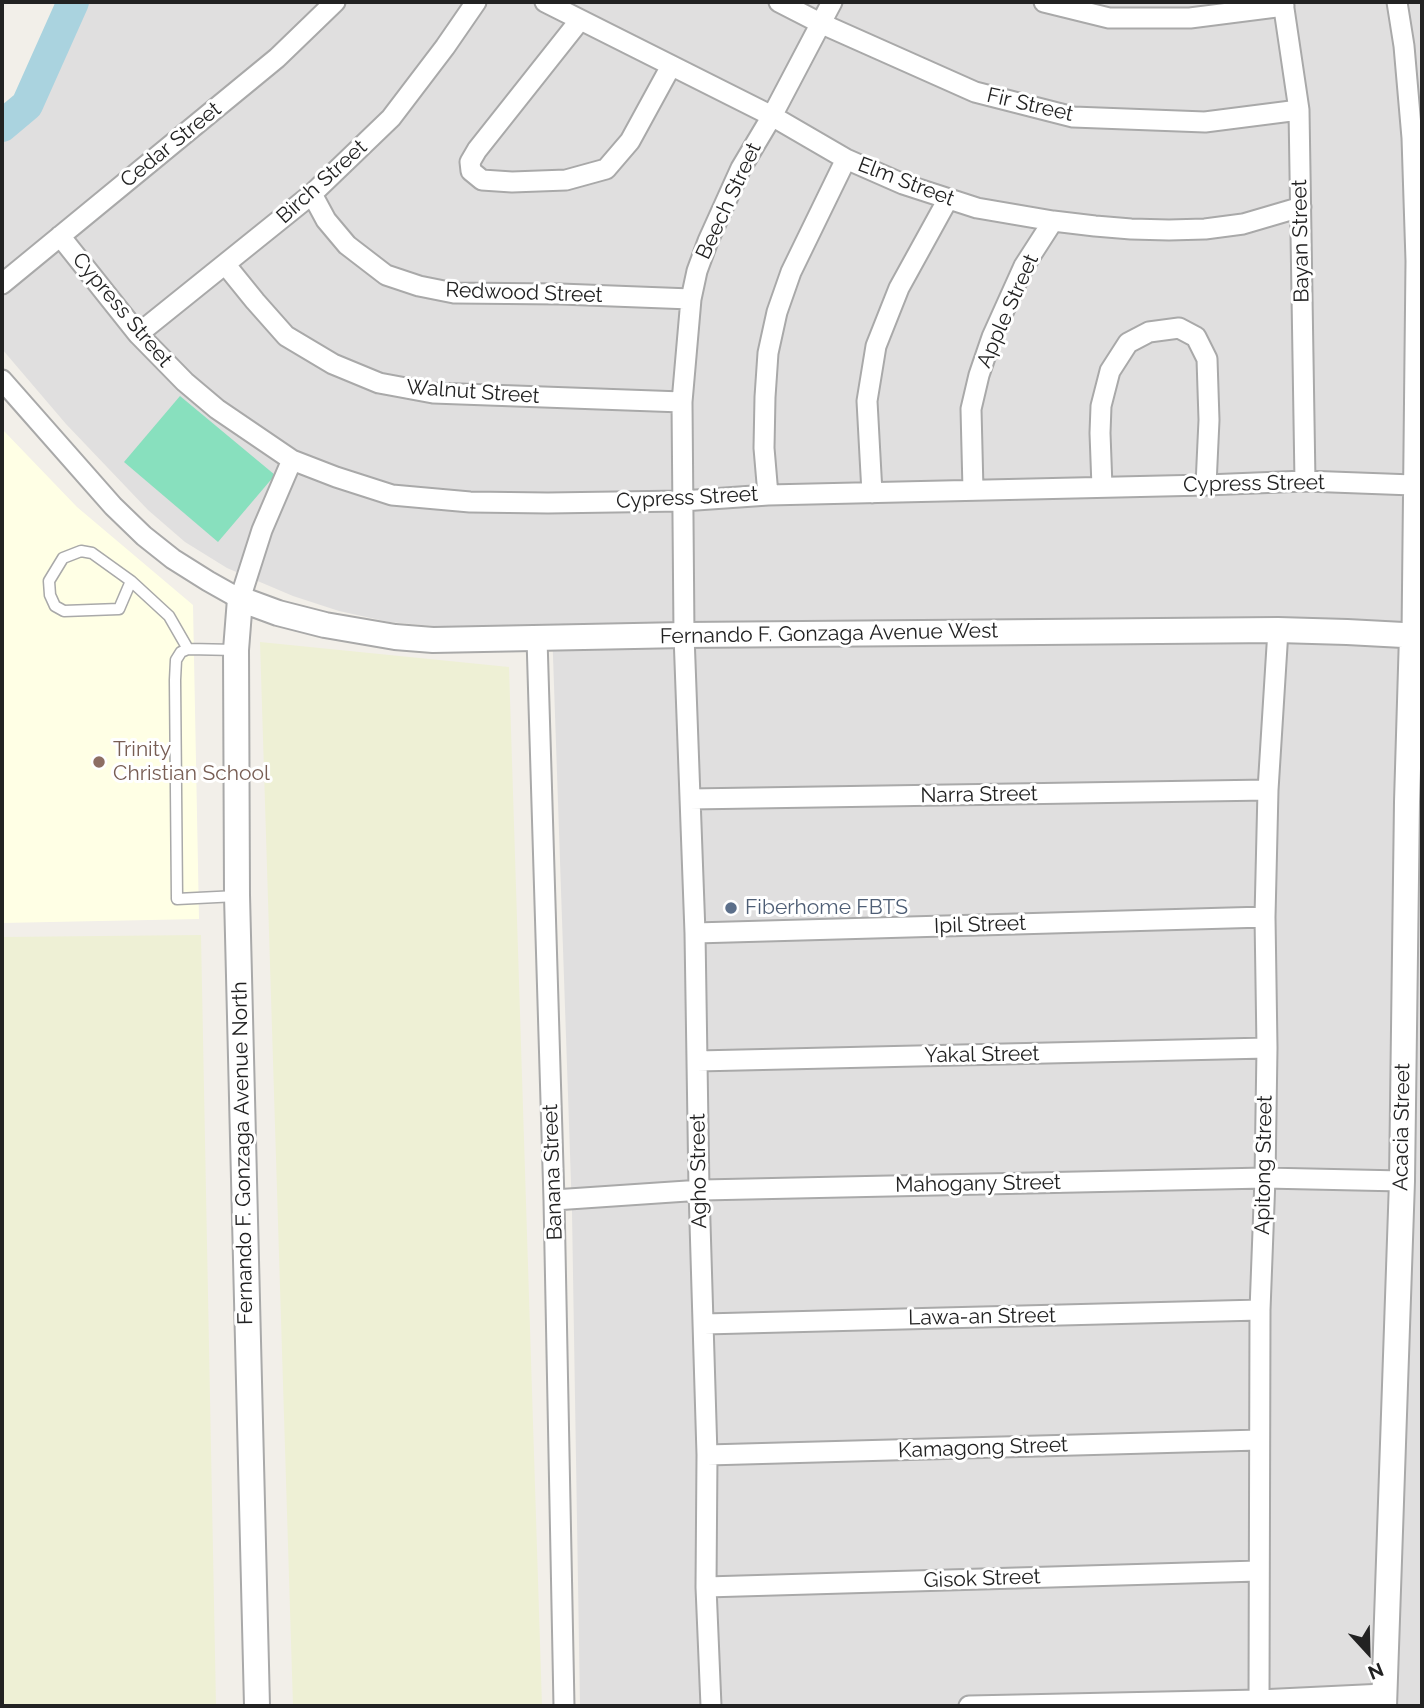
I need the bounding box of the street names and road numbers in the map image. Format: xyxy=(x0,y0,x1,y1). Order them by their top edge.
street label: Fir Street xyxy=(984,83,1076,127)
street label: Cedar Street xyxy=(116,97,226,193)
street label: Birch Street xyxy=(272,135,372,229)
street label: Beech Street xyxy=(691,139,767,263)
street label: Elm Street xyxy=(854,152,958,212)
street label: Bayan Street xyxy=(1287,179,1315,303)
street label: Cypress Street xyxy=(67,248,177,372)
street label: Apple Street xyxy=(972,250,1044,372)
street label: Redwood Street xyxy=(445,278,603,308)
street label: Walnut Street xyxy=(406,375,540,409)
street label: Cypress Street xyxy=(1183,470,1325,498)
street label: Cypress Street xyxy=(615,482,759,514)
street label: Fernando F. Gonzaga Avenue West xyxy=(660,618,998,650)
street label: Narra Street xyxy=(920,781,1038,809)
street label: Ipil Street xyxy=(934,911,1026,939)
street label: Fernando F. Gonzaga Avenue North xyxy=(227,981,259,1325)
street label: Yakal Street xyxy=(924,1041,1040,1069)
street label: Acacia Street xyxy=(1388,1063,1416,1191)
street label: Apitong Street xyxy=(1250,1095,1278,1235)
street label: Banana Street xyxy=(538,1103,568,1241)
street label: Agho Street xyxy=(685,1113,713,1229)
street label: Mahogany Street xyxy=(895,1170,1061,1198)
street label: Lawa-an Street xyxy=(908,1303,1056,1331)
street label: Kamagong Street xyxy=(898,1432,1068,1464)
street label: Gisok Street xyxy=(923,1564,1041,1594)

